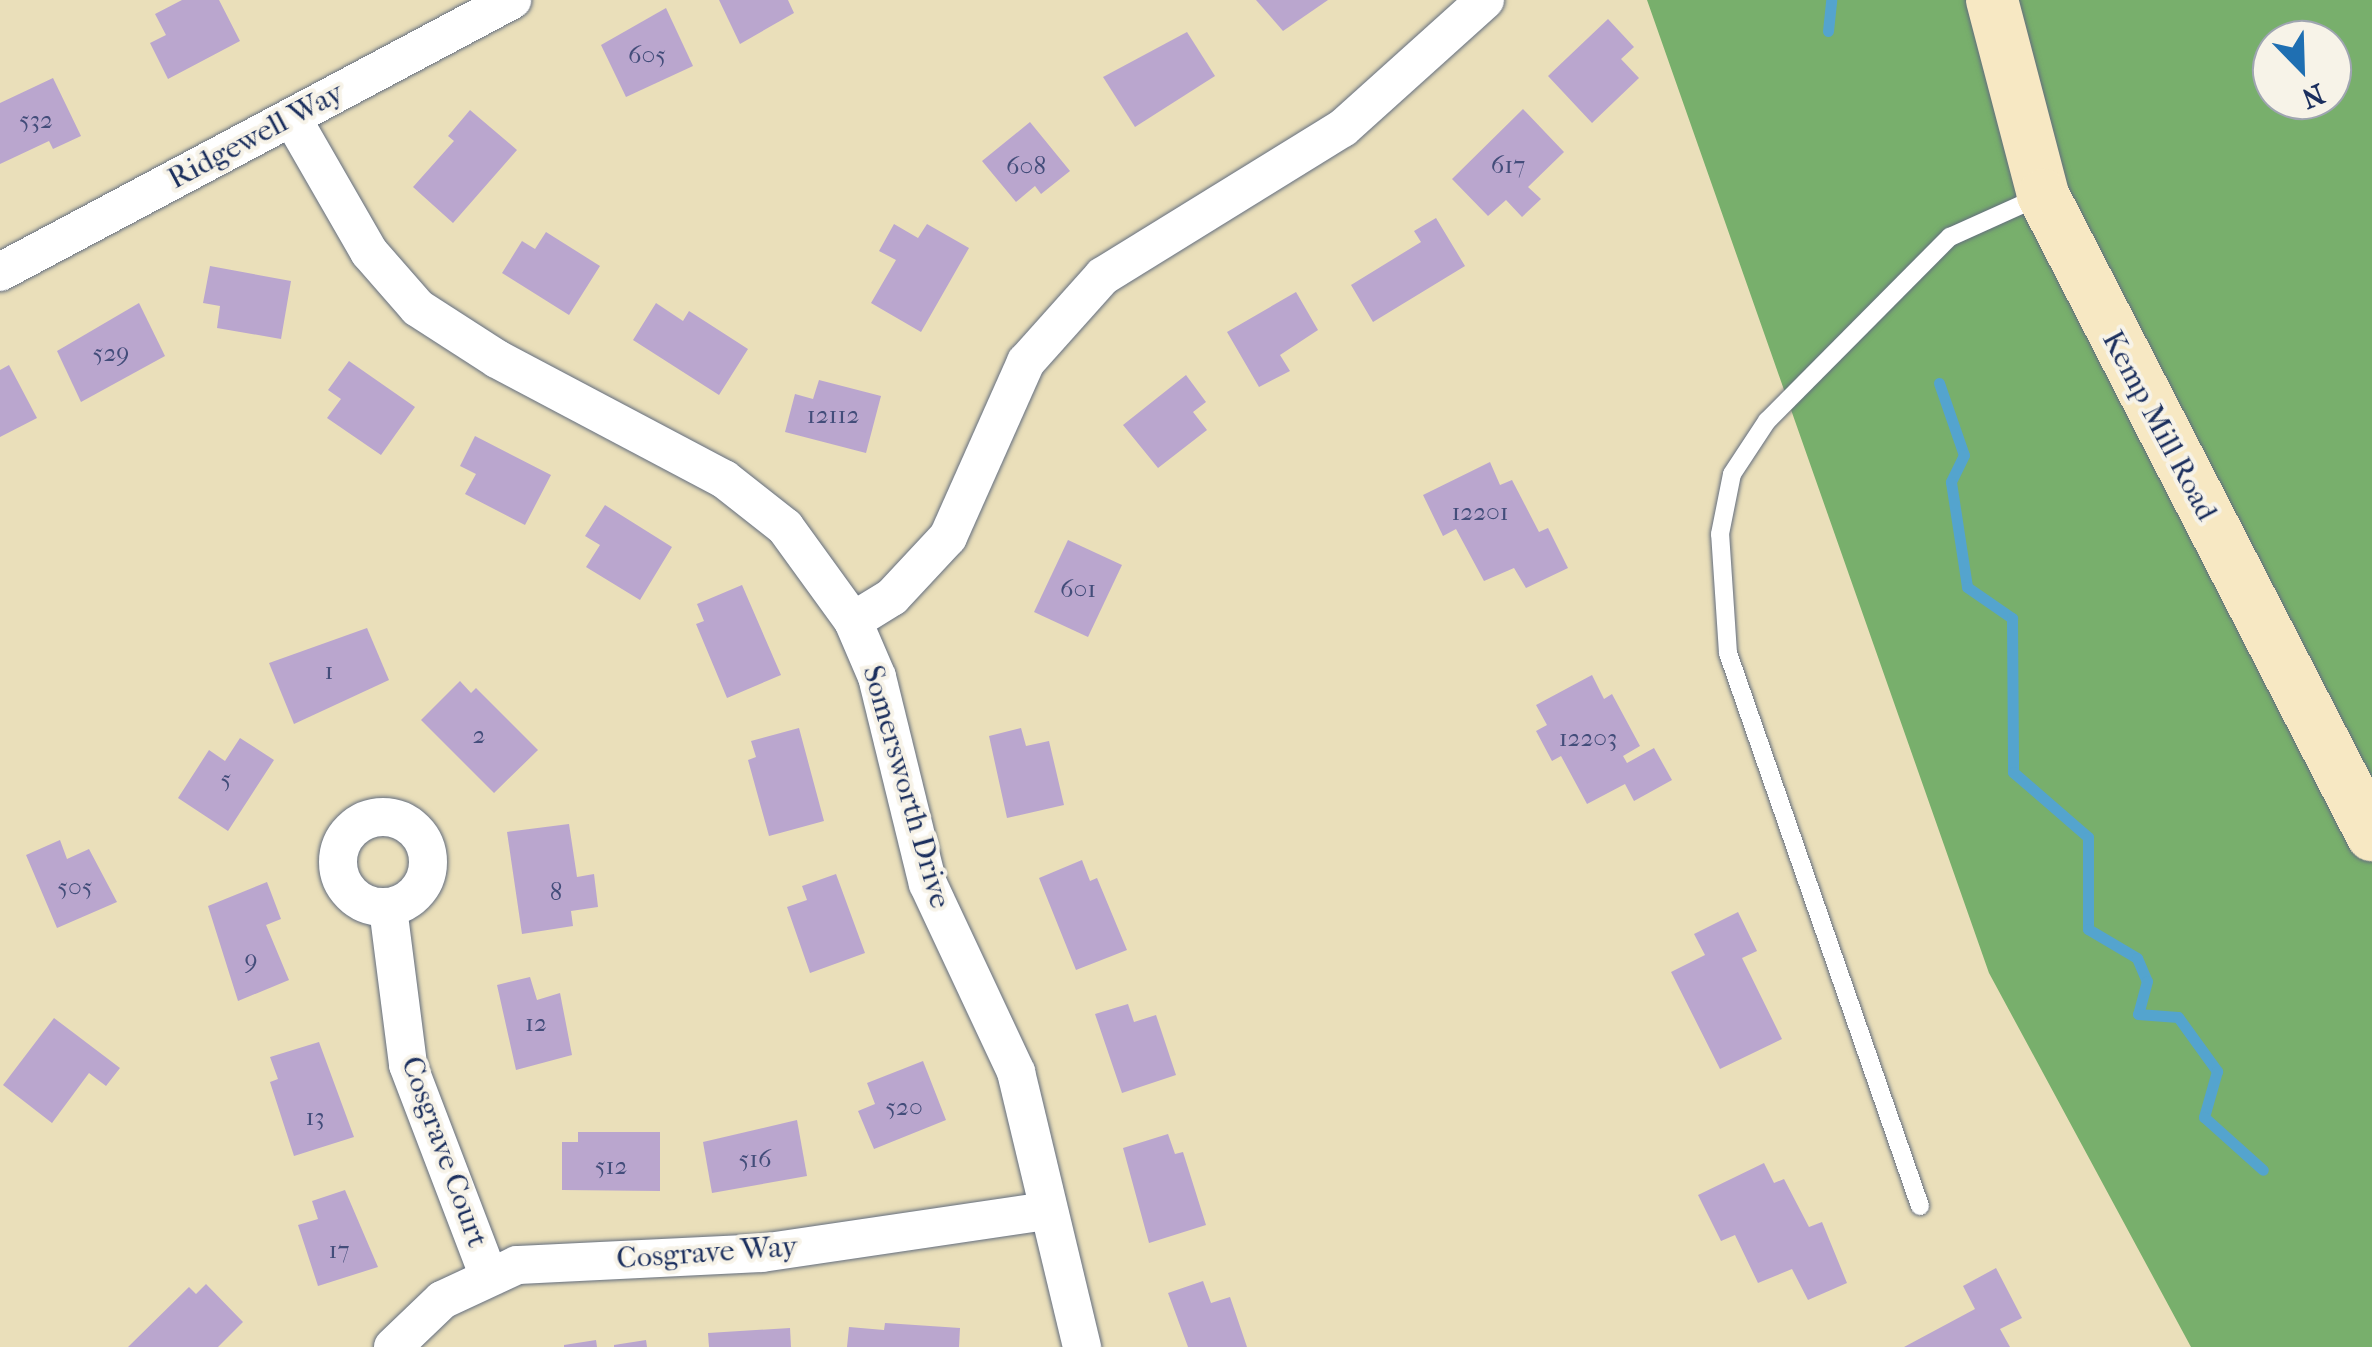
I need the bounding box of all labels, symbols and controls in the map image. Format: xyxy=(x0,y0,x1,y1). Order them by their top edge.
north arrow xyxy=(2252,20,2352,120)
house number: 605 xyxy=(628,40,666,70)
street label: Ridgewell Way xyxy=(162,75,350,197)
text: N xyxy=(2297,77,2329,116)
house number: 532 xyxy=(19,105,53,135)
house number: 617 xyxy=(1491,150,1525,180)
house number: 608 xyxy=(1006,151,1046,181)
street label: Kemp Mill Road xyxy=(2094,325,2224,527)
house number: 529 xyxy=(93,338,129,368)
house number: 12112 xyxy=(807,400,859,430)
house number: 12201 xyxy=(1451,497,1509,527)
house number: 601 xyxy=(1060,574,1096,604)
house number: 1 xyxy=(325,656,333,686)
street label: Somersworth Drive xyxy=(854,661,958,913)
house number: 2 xyxy=(473,720,485,750)
house number: 12203 xyxy=(1559,723,1617,753)
house number: 5 xyxy=(221,764,231,794)
house number: 505 xyxy=(57,872,93,902)
house number: 8 xyxy=(550,877,562,907)
house number: 9 xyxy=(244,945,258,975)
house number: 12 xyxy=(525,1008,547,1038)
street label: Cosgrave Court xyxy=(393,1052,495,1252)
house number: 520 xyxy=(885,1092,923,1122)
house number: 13 xyxy=(305,1102,325,1132)
house number: 516 xyxy=(738,1144,772,1174)
house number: 512 xyxy=(595,1151,627,1181)
street label: Cosgrave Way xyxy=(615,1229,799,1277)
house number: 17 xyxy=(329,1235,349,1265)

